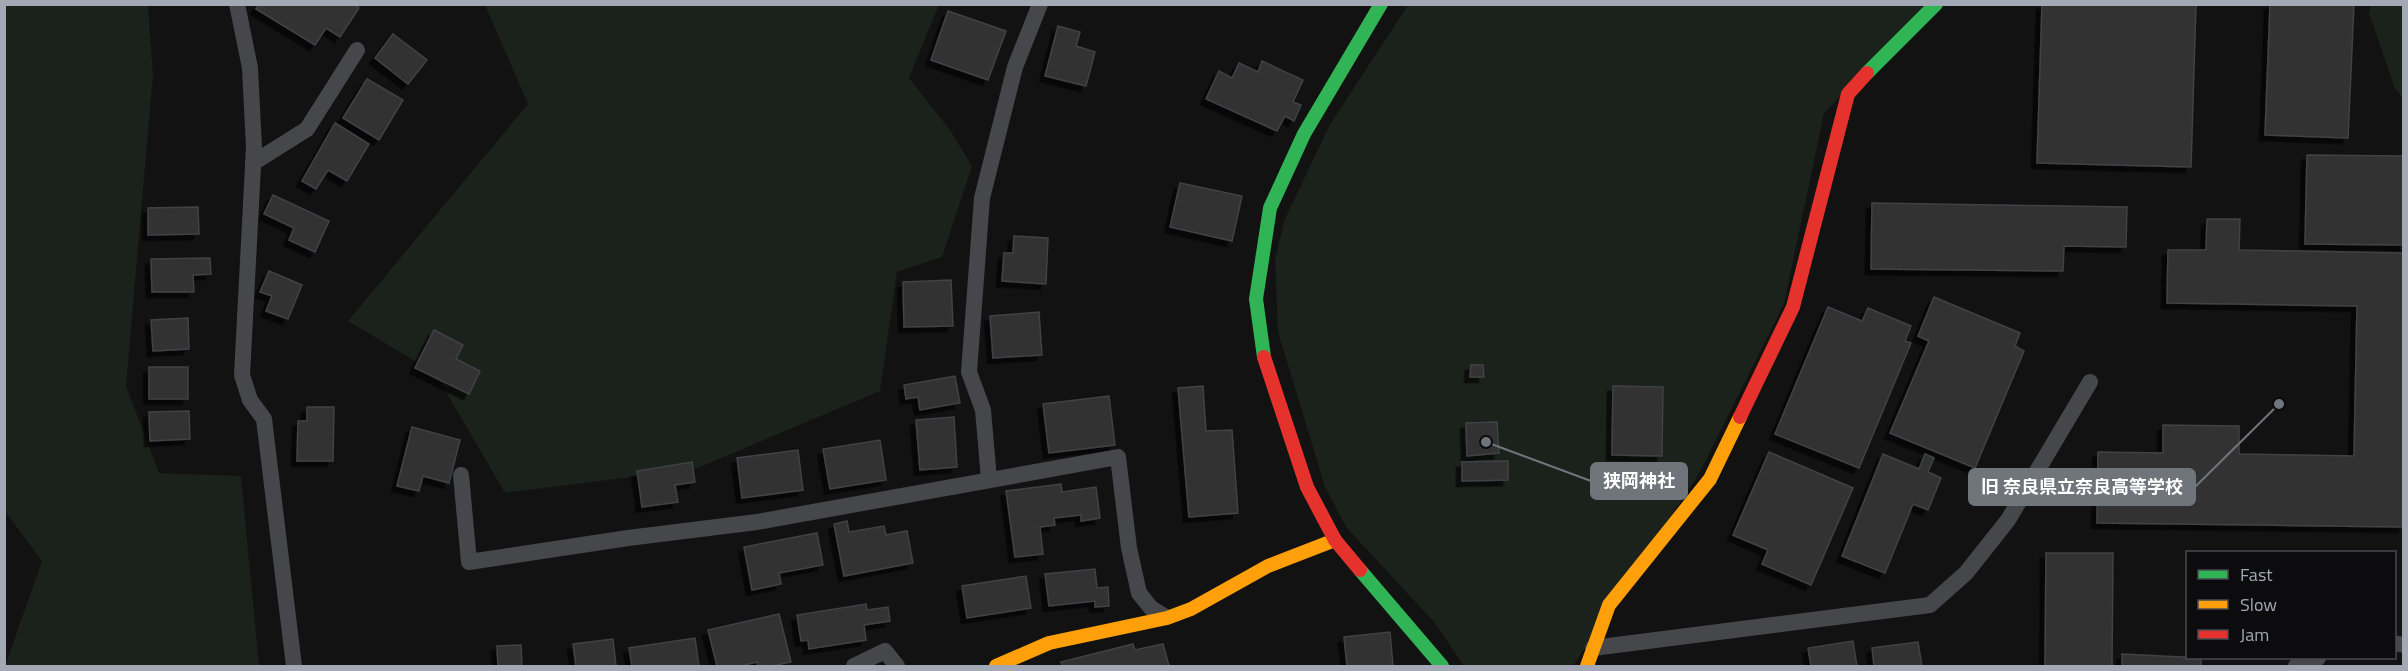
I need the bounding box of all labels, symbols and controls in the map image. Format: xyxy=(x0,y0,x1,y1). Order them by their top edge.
callout: 狭岡神社 xyxy=(1591,463,1687,499)
text: 狭岡神社 xyxy=(1603,467,1675,494)
callout: 旧 奈良県立奈良高等学校 xyxy=(1969,469,2195,505)
text: 旧 奈良県立奈良高等学校 xyxy=(1981,473,2183,500)
legend xyxy=(2186,551,2396,659)
text: Fast xyxy=(2240,561,2273,588)
text: Slow xyxy=(2240,591,2277,618)
text: Jam xyxy=(2240,621,2269,648)

